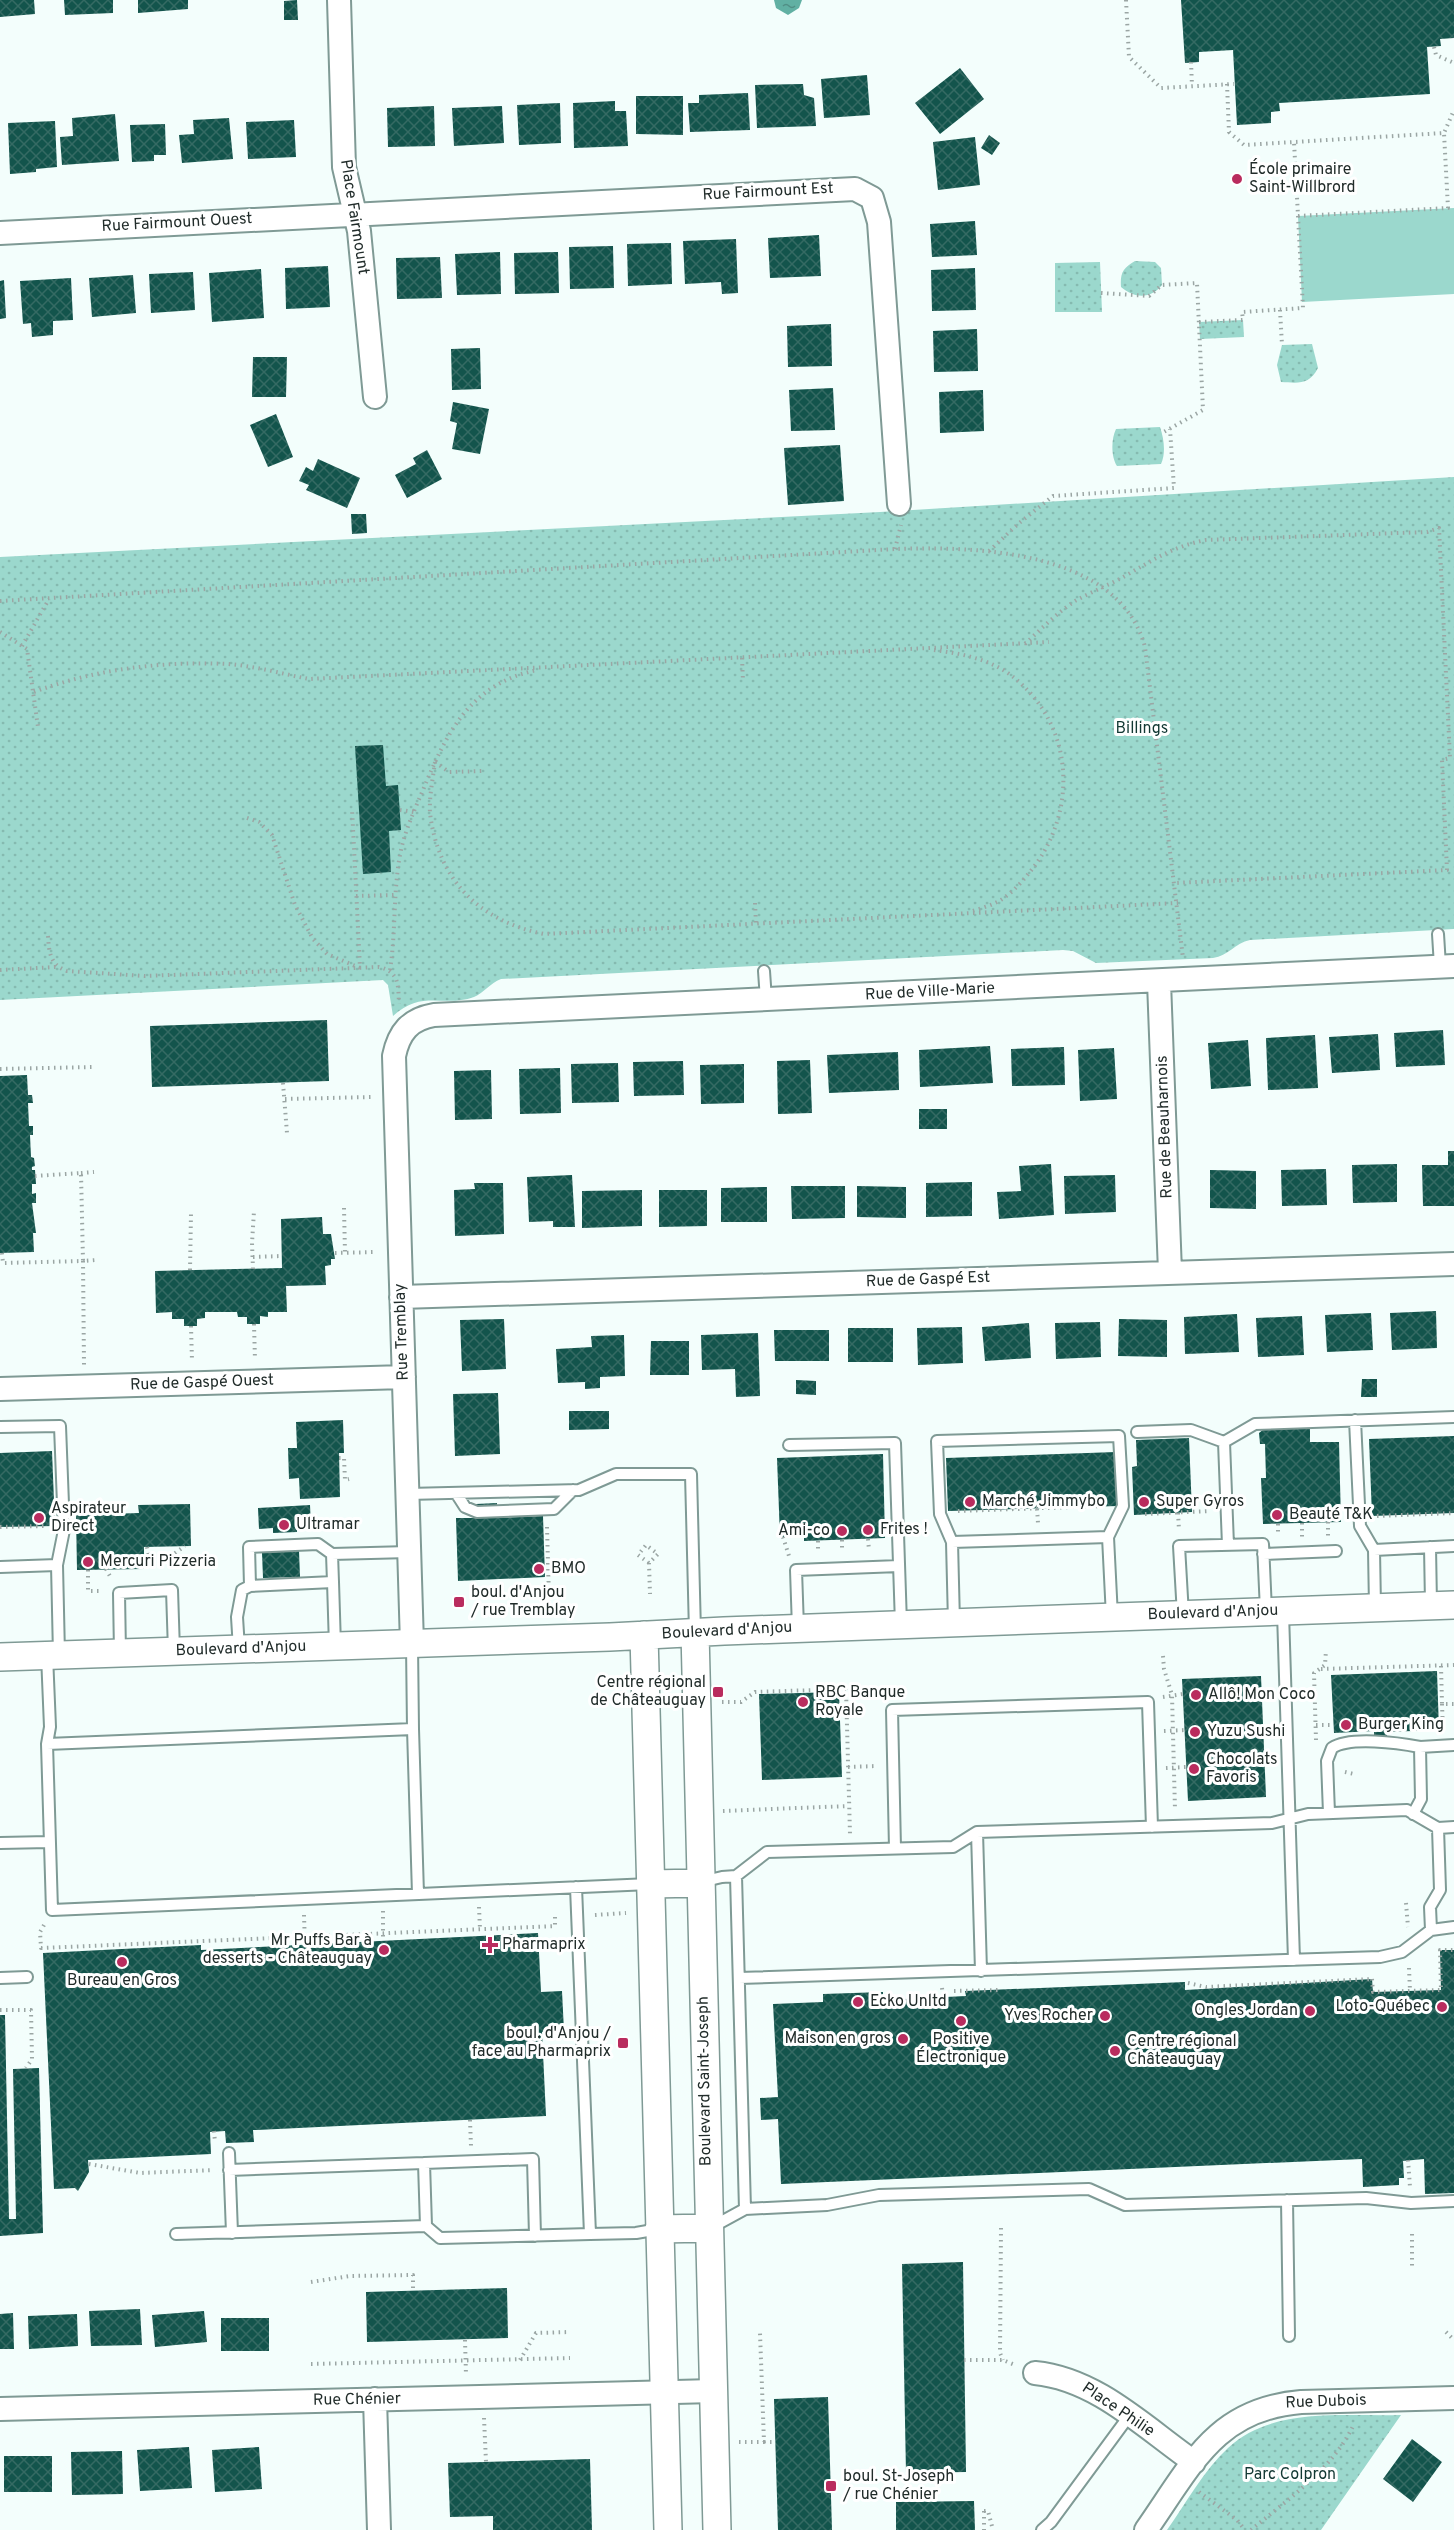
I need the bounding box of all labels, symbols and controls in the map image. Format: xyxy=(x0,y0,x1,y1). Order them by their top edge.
street label: Place Fairmount xyxy=(335,158,373,276)
place label: École primaire Saint-Willbrord xyxy=(1249,158,1356,198)
marker: École primaire Saint-Willbrord xyxy=(1230,172,1244,186)
street label: Rue Fairmount Est xyxy=(702,179,834,205)
street label: Rue Fairmount Ouest xyxy=(101,209,253,237)
park label: Billings xyxy=(1116,719,1168,739)
street label: Rue de Ville-Marie xyxy=(865,979,995,1005)
street label: Rue de Beauharnois xyxy=(1153,1055,1177,1199)
street label: Rue de Gaspé Est xyxy=(866,1268,990,1292)
street label: Rue Tremblay xyxy=(390,1283,414,1381)
street label: Rue de Gaspé Ouest xyxy=(130,1370,274,1396)
place label: Marché Jimmybo xyxy=(982,1492,1105,1512)
place label: Super Gyros xyxy=(1156,1492,1244,1512)
marker: Marché Jimmybo xyxy=(963,1495,977,1509)
marker: Super Gyros xyxy=(1137,1495,1151,1509)
place label: Aspirateur Direct xyxy=(51,1499,126,1537)
place label: Beauté T&K xyxy=(1289,1505,1373,1525)
marker: Beauté T&K xyxy=(1270,1508,1284,1522)
marker: Aspirateur Direct xyxy=(32,1511,46,1525)
place label: Ultramar xyxy=(296,1515,360,1535)
marker: Ultramar xyxy=(277,1518,291,1532)
place label: Frites ! xyxy=(880,1520,928,1540)
place label: Ami-co xyxy=(778,1521,830,1541)
marker: Frites ! xyxy=(861,1523,875,1537)
marker: Ami-co xyxy=(835,1524,849,1538)
place label: Mercuri Pizzeria xyxy=(100,1552,216,1572)
marker: Mercuri Pizzeria xyxy=(81,1555,95,1569)
place label: BMO xyxy=(551,1559,586,1579)
marker: BMO xyxy=(532,1562,546,1576)
place label: boul. d'Anjou / rue Tremblay xyxy=(470,1583,575,1621)
marker: boul. d'Anjou / rue Tremblay xyxy=(452,1595,466,1609)
street label: Boulevard d'Anjou xyxy=(1147,1601,1279,1625)
street label: Boulevard d'Anjou xyxy=(661,1618,793,1644)
street label: Boulevard d'Anjou xyxy=(175,1637,307,1661)
place label: Centre régional de Châteauguay xyxy=(590,1673,706,1711)
place label: RBC Banque Royale xyxy=(815,1683,905,1721)
marker: Centre régional de Châteauguay xyxy=(711,1685,725,1699)
place label: Allô! Mon Coco xyxy=(1208,1685,1316,1705)
marker: Allô! Mon Coco xyxy=(1189,1688,1203,1702)
marker: RBC Banque Royale xyxy=(796,1695,810,1709)
place label: Burger King xyxy=(1358,1715,1444,1735)
marker: Burger King xyxy=(1339,1718,1353,1732)
place label: Yuzu Sushi xyxy=(1207,1722,1285,1742)
marker: Yuzu Sushi xyxy=(1188,1725,1202,1739)
place label: Chocolats Favoris xyxy=(1206,1750,1278,1788)
marker: Chocolats Favoris xyxy=(1187,1762,1201,1776)
place label: Mr Puffs Bar à desserts - Châteauguay xyxy=(203,1931,372,1969)
place label: Pharmaprix xyxy=(502,1935,586,1955)
marker: Pharmaprix xyxy=(483,1938,497,1952)
marker: Mr Puffs Bar à desserts - Châteauguay xyxy=(377,1943,391,1957)
marker: Bureau en Gros xyxy=(115,1955,129,1969)
place label: Bureau en Gros xyxy=(67,1971,177,1991)
place label: Ecko Unltd xyxy=(870,1992,947,2012)
marker: Ecko Unltd xyxy=(851,1995,865,2009)
street label: Boulevard Saint-Joseph xyxy=(694,1996,716,2166)
place label: Loto-Québec xyxy=(1336,1997,1430,2017)
marker: Loto-Québec xyxy=(1435,2000,1449,2014)
place label: Ongles Jordan xyxy=(1194,2001,1298,2021)
marker: Ongles Jordan xyxy=(1303,2004,1317,2018)
place label: Yves Rocher xyxy=(1004,2006,1093,2026)
marker: Yves Rocher xyxy=(1098,2009,1112,2023)
marker: Positive Électronique xyxy=(954,2014,968,2028)
place label: boul. d'Anjou / face au Pharmaprix xyxy=(472,2024,611,2062)
place label: Maison en gros xyxy=(784,2029,891,2049)
place label: Positive Électronique xyxy=(916,2030,1006,2068)
marker: Maison en gros xyxy=(896,2032,910,2046)
place label: Centre régional Châteauguay xyxy=(1127,2032,1237,2070)
marker: boul. d'Anjou / face au Pharmaprix xyxy=(616,2036,630,2050)
marker: Centre régional Châteauguay xyxy=(1108,2044,1122,2058)
street label: Place Philie xyxy=(1078,2378,1158,2442)
street label: Rue Chénier xyxy=(313,2389,401,2411)
street label: Rue Dubois xyxy=(1285,2391,1367,2413)
park label: Parc Colpron xyxy=(1244,2465,1336,2485)
place label: boul. St-Joseph / rue Chénier xyxy=(842,2467,954,2505)
marker: boul. St-Joseph / rue Chénier xyxy=(824,2479,838,2493)

